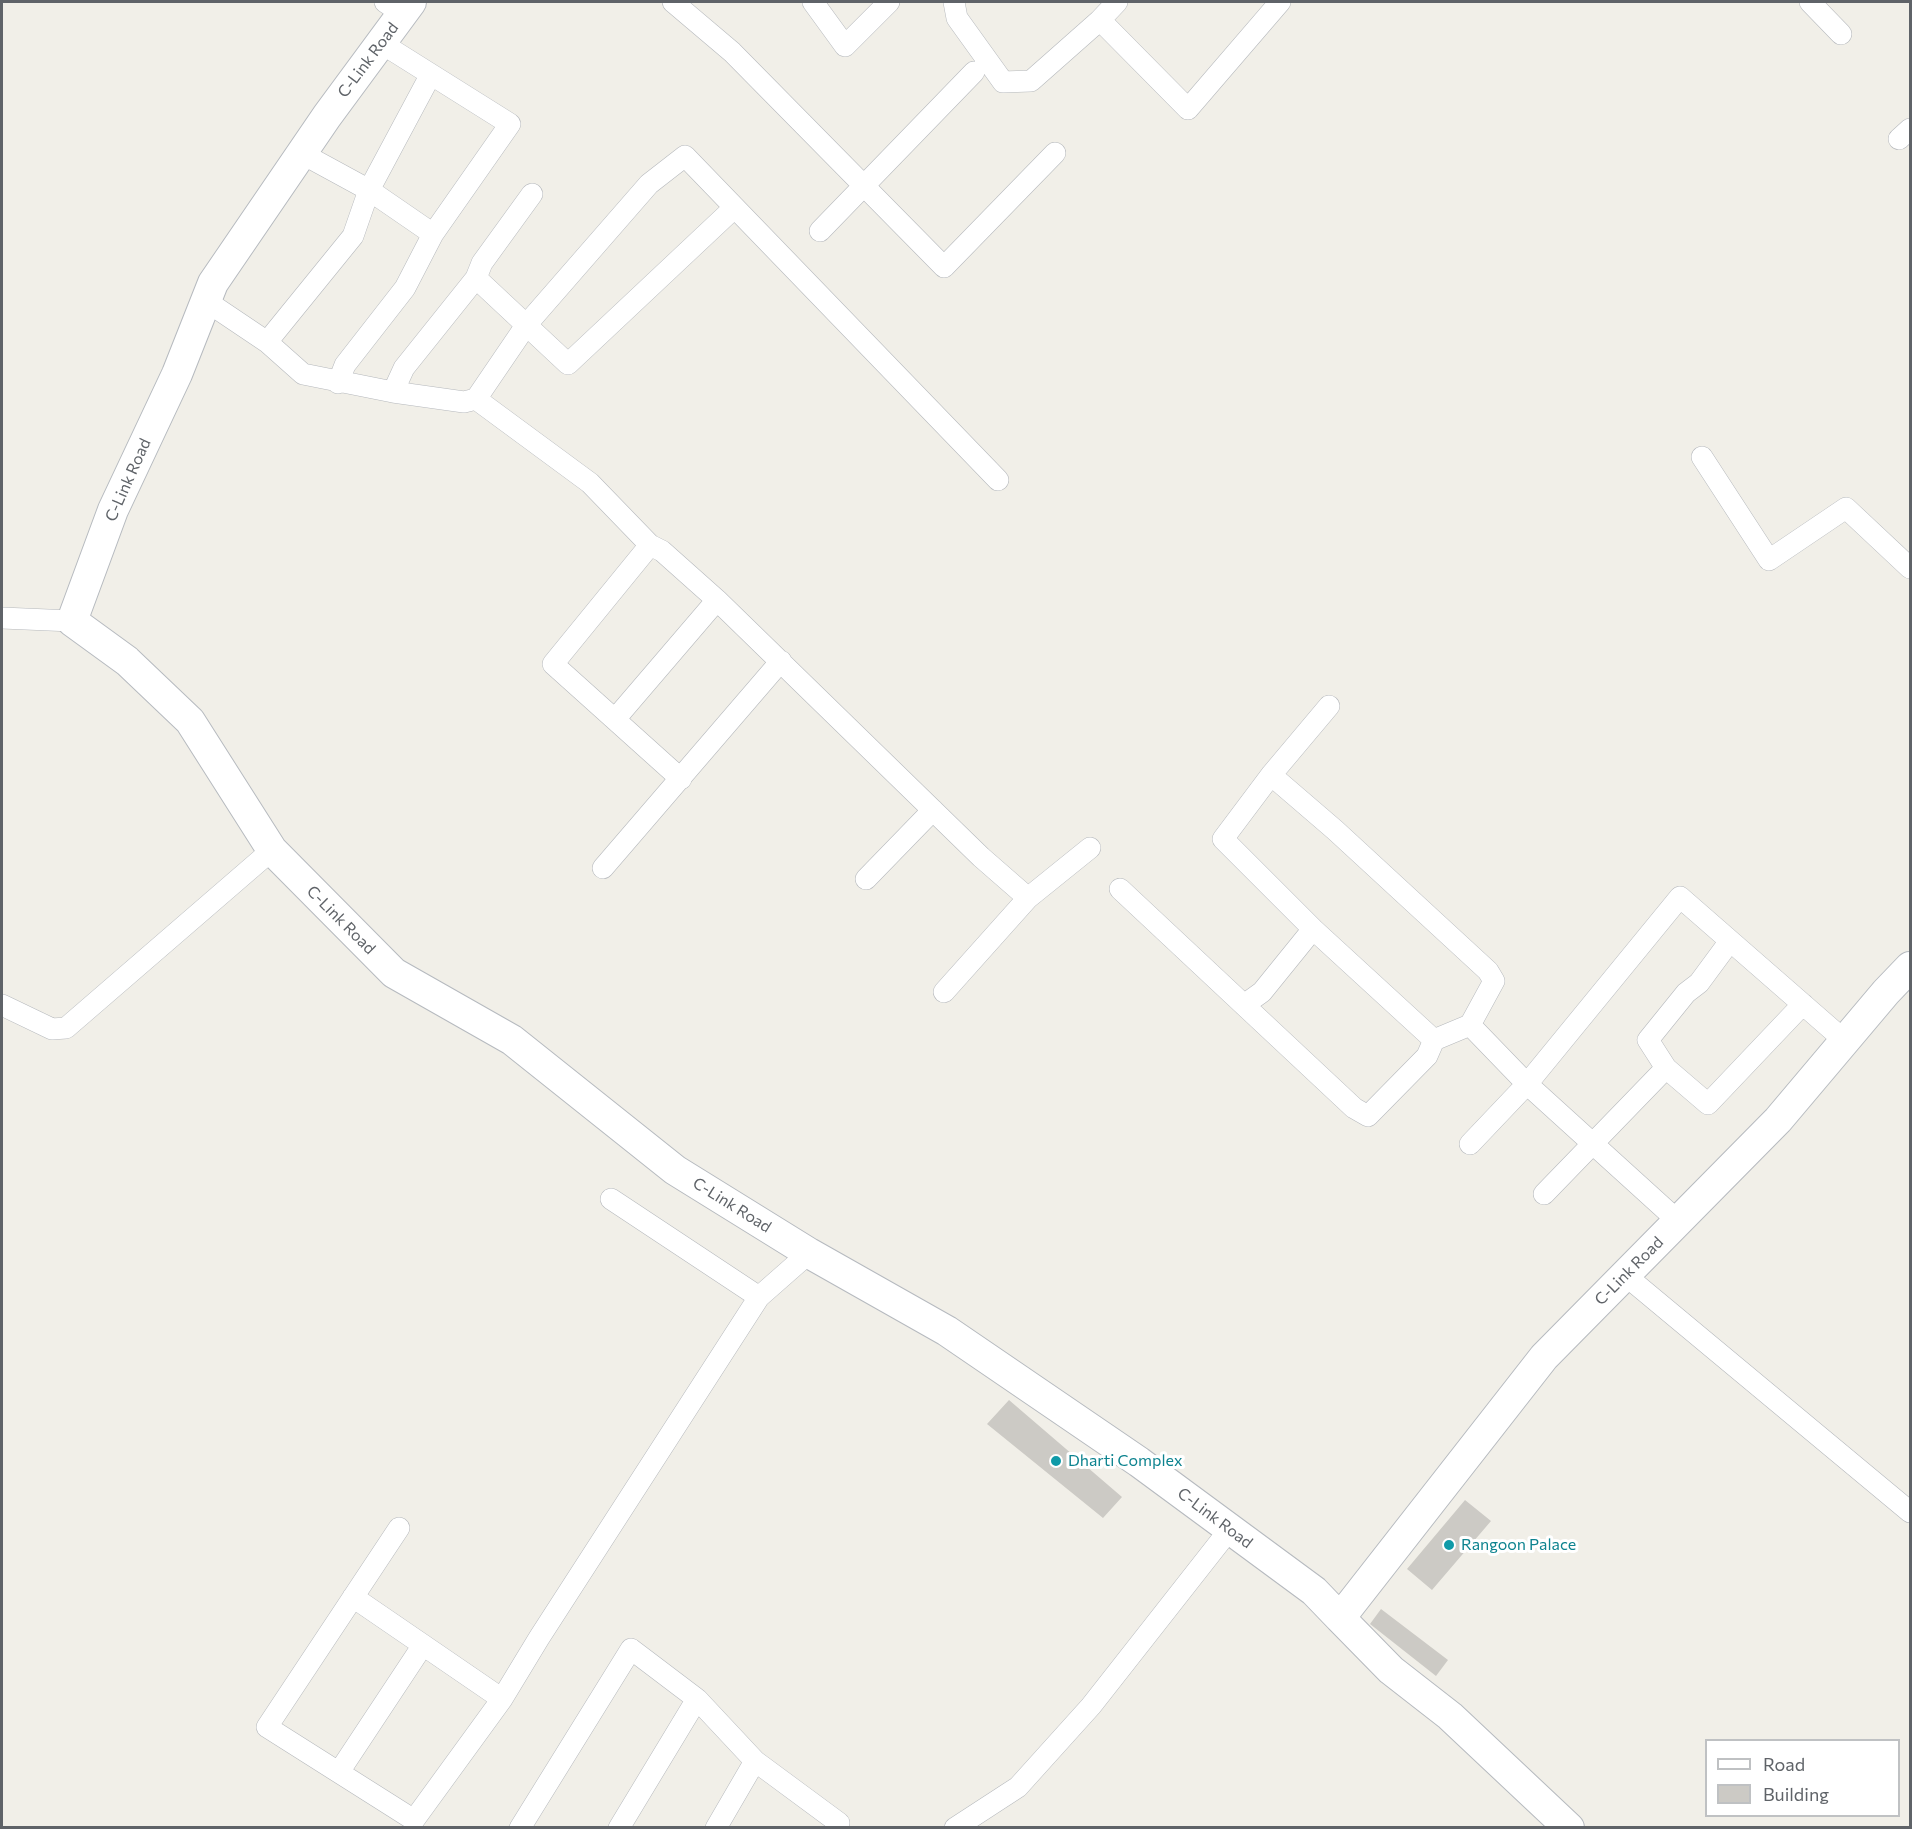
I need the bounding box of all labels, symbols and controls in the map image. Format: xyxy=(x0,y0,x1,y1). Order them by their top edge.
street label: C-Link Road xyxy=(334,19,402,101)
street label: C-Link Road xyxy=(101,435,155,525)
street label: C-Link Road xyxy=(303,882,379,958)
street label: C-Link Road xyxy=(689,1173,775,1237)
street label: C-Link Road xyxy=(1591,1233,1667,1309)
place label: Dharti Complex xyxy=(1068,1451,1182,1471)
marker: Dharti Complex xyxy=(1049,1454,1063,1468)
street label: C-Link Road xyxy=(1174,1484,1256,1552)
place label: Rangoon Palace xyxy=(1461,1535,1576,1555)
marker: Rangoon Palace xyxy=(1442,1538,1456,1552)
legend xyxy=(1705,1739,1900,1817)
text: Road xyxy=(1763,1753,1805,1775)
text: Building xyxy=(1763,1783,1829,1805)

